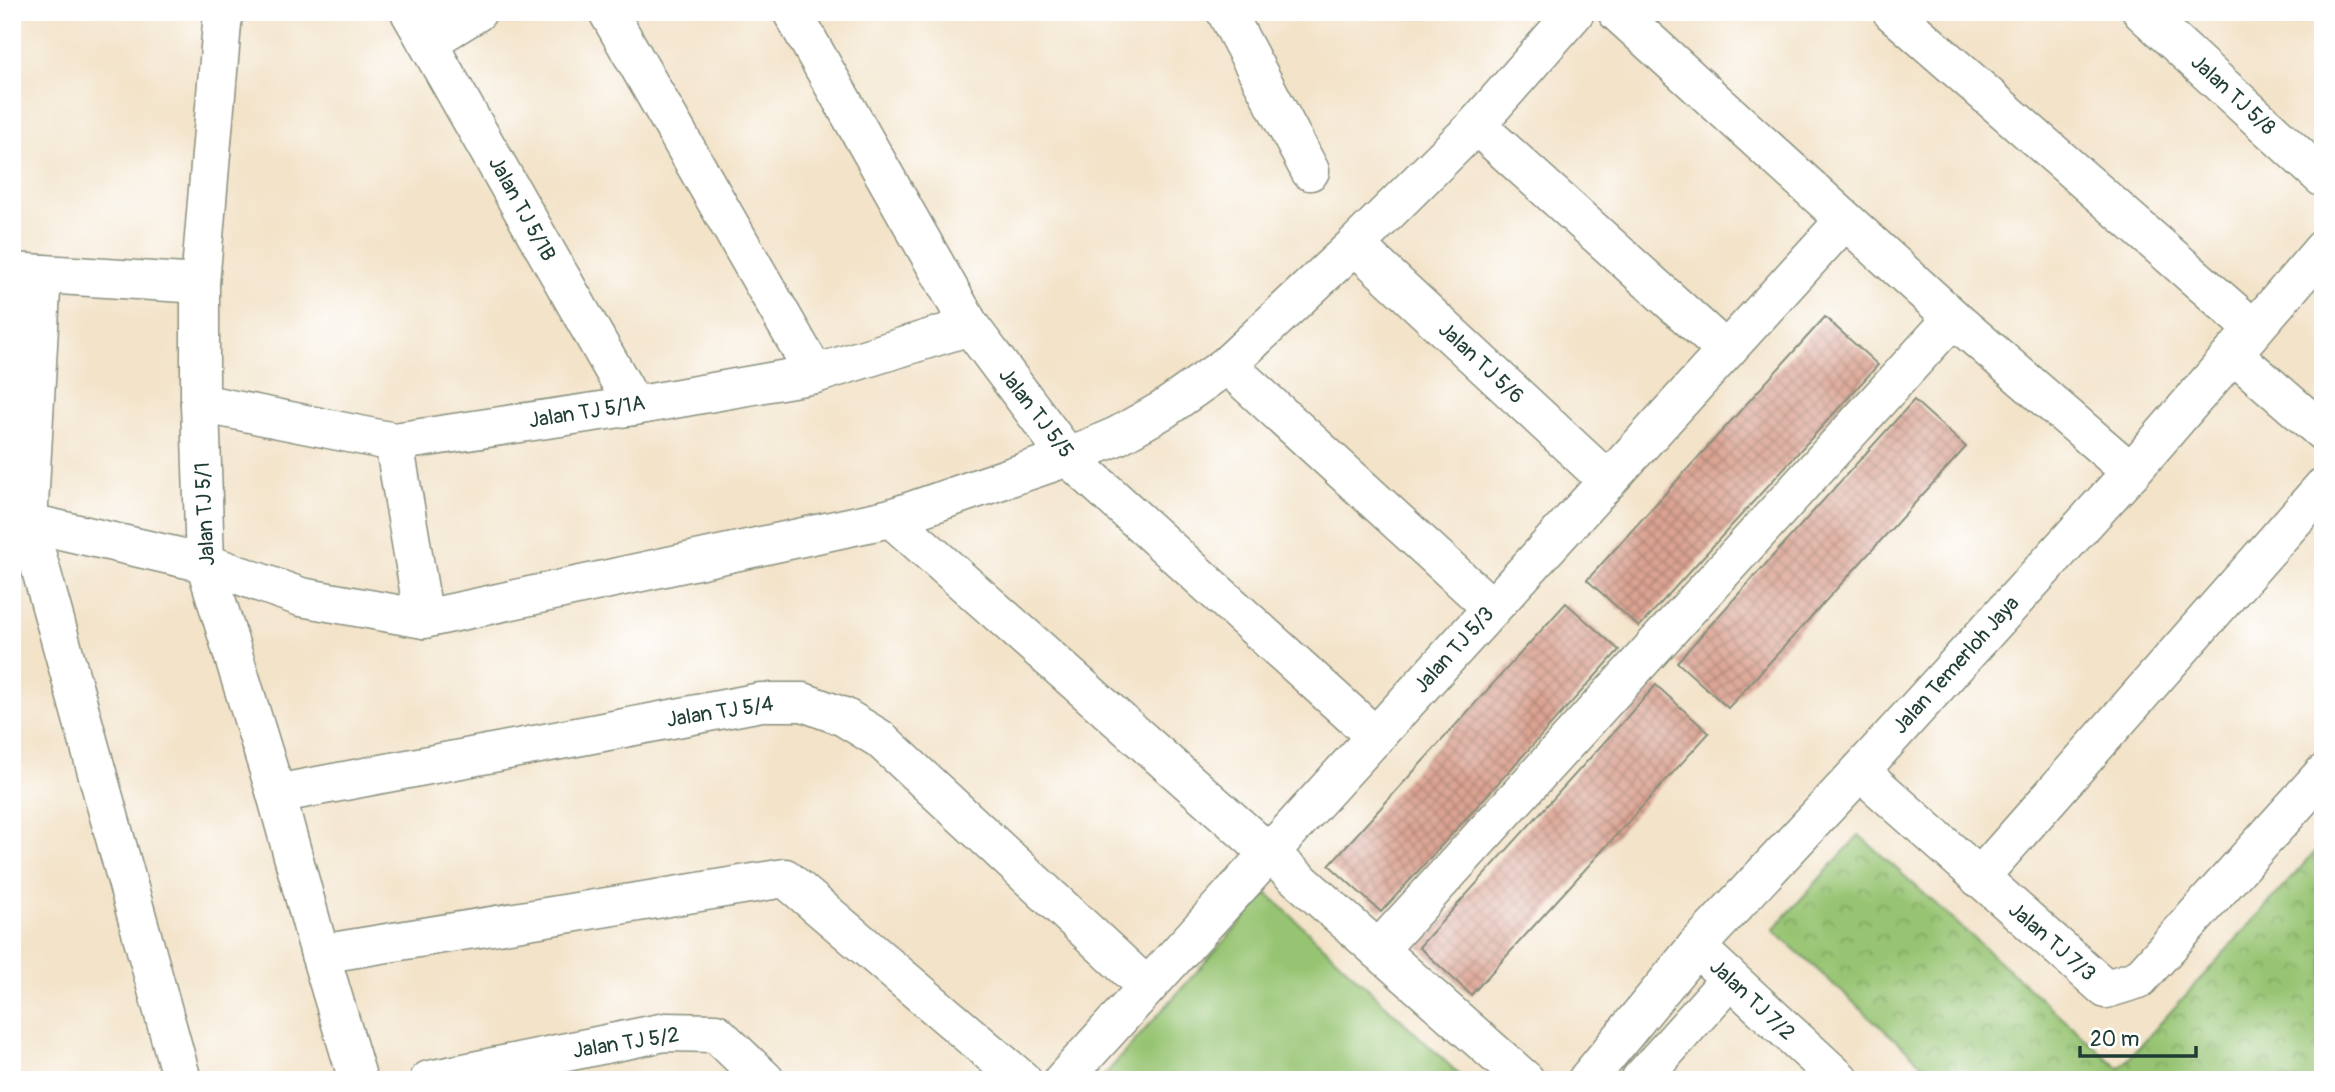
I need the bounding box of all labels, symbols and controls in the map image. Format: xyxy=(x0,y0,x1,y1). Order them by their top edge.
street label: Jalan TJ 5/8 xyxy=(2185,49,2281,141)
street label: Jalan TJ 5/1B xyxy=(482,152,562,266)
street label: Jalan TJ 5/6 xyxy=(1432,316,1530,410)
street label: Jalan TJ 5/5 xyxy=(992,363,1080,463)
street label: Jalan TJ 5/1A xyxy=(527,389,647,435)
street label: Jalan TJ 5/1 xyxy=(189,461,221,567)
street label: Jalan Temerloh Jaya xyxy=(1887,590,2025,740)
street label: Jalan TJ 5/3 xyxy=(1408,601,1500,699)
street label: Jalan TJ 5/4 xyxy=(665,690,775,734)
street label: Jalan TJ 7/3 xyxy=(2003,897,2101,987)
street label: Jalan TJ 7/2 xyxy=(1704,954,1800,1046)
scale bar xyxy=(2080,1015,2195,1059)
street label: Jalan TJ 5/2 xyxy=(571,1021,681,1065)
text: 20 m xyxy=(2090,1026,2139,1053)

